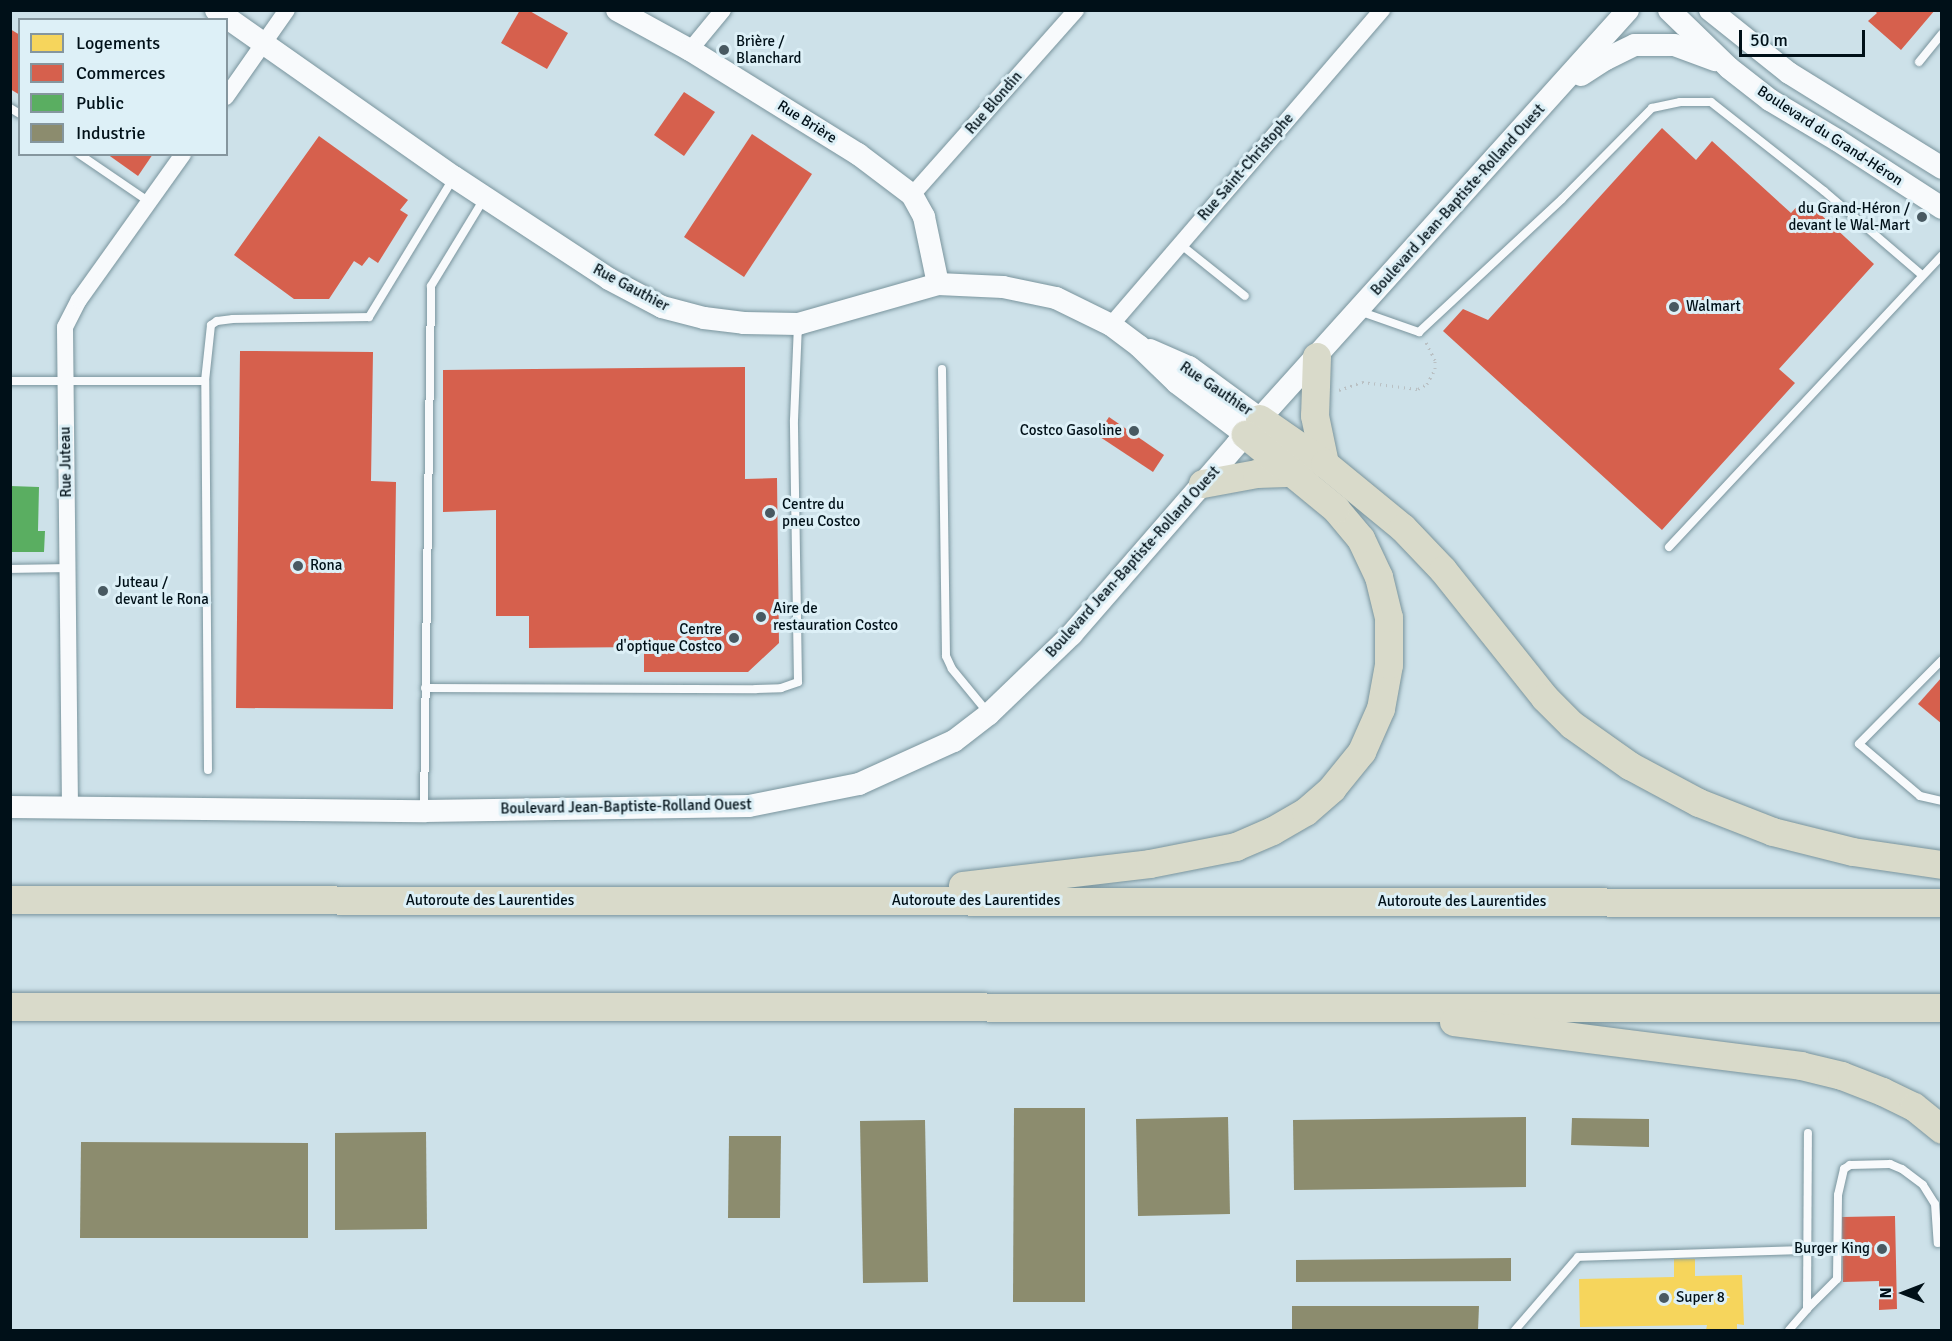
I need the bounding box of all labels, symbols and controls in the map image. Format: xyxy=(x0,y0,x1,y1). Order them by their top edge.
legend xyxy=(18,18,228,156)
scale bar xyxy=(1742,18,1868,56)
text: 50 m xyxy=(1750,29,1788,51)
text: Logements xyxy=(76,32,160,54)
place label: Brière / Blanchard xyxy=(736,32,801,67)
marker: Brière / Blanchard xyxy=(717,43,731,57)
text: Commerces xyxy=(76,62,165,84)
street label: Rue Blondin xyxy=(962,68,1026,138)
street label: Boulevard du Grand-Héron xyxy=(1754,82,1906,190)
text: Public xyxy=(76,92,124,114)
street label: Rue Brière xyxy=(774,97,840,147)
street label: Boulevard Jean-Baptiste-Rolland Ouest xyxy=(1367,101,1549,299)
street label: Rue Saint-Christophe xyxy=(1194,110,1298,224)
text: Industrie xyxy=(76,122,146,144)
place label: du Grand-Héron / devant le Wal-Mart xyxy=(1788,199,1910,234)
marker: du Grand-Héron / devant le Wal-Mart xyxy=(1915,210,1929,224)
street label: Rue Gauthier xyxy=(590,260,672,316)
place label: Walmart xyxy=(1686,298,1741,316)
marker: Walmart xyxy=(1667,300,1681,314)
street label: Rue Gauthier xyxy=(1176,358,1256,420)
place label: Costco Gasoline xyxy=(1020,422,1122,440)
marker: Costco Gasoline xyxy=(1127,424,1141,438)
street label: Rue Juteau xyxy=(56,426,76,498)
street label: Boulevard Jean-Baptiste-Rolland Ouest xyxy=(1042,463,1224,661)
place label: Centre du pneu Costco xyxy=(782,495,860,530)
marker: Centre du pneu Costco xyxy=(763,506,777,520)
place label: Rona xyxy=(310,557,342,575)
marker: Rona xyxy=(291,559,305,573)
place label: Juteau / devant le Rona xyxy=(115,573,209,608)
marker: Juteau / devant le Rona xyxy=(96,584,110,598)
place label: Aire de restauration Costco xyxy=(773,599,898,634)
marker: Aire de restauration Costco xyxy=(754,610,768,624)
place label: Centre d'optique Costco xyxy=(616,620,722,655)
marker: Centre d'optique Costco xyxy=(727,631,741,645)
street label: Boulevard Jean-Baptiste-Rolland Ouest xyxy=(500,796,752,818)
street label: Autoroute des Laurentides xyxy=(406,892,574,910)
street label: Autoroute des Laurentides xyxy=(892,892,1060,910)
street label: Autoroute des Laurentides xyxy=(1378,893,1546,911)
place label: Burger King xyxy=(1794,1240,1870,1258)
marker: Burger King xyxy=(1875,1242,1889,1256)
north arrow xyxy=(1874,1263,1934,1323)
text: N xyxy=(1876,1287,1896,1299)
place label: Super 8 xyxy=(1676,1289,1725,1307)
marker: Super 8 xyxy=(1657,1291,1671,1305)

